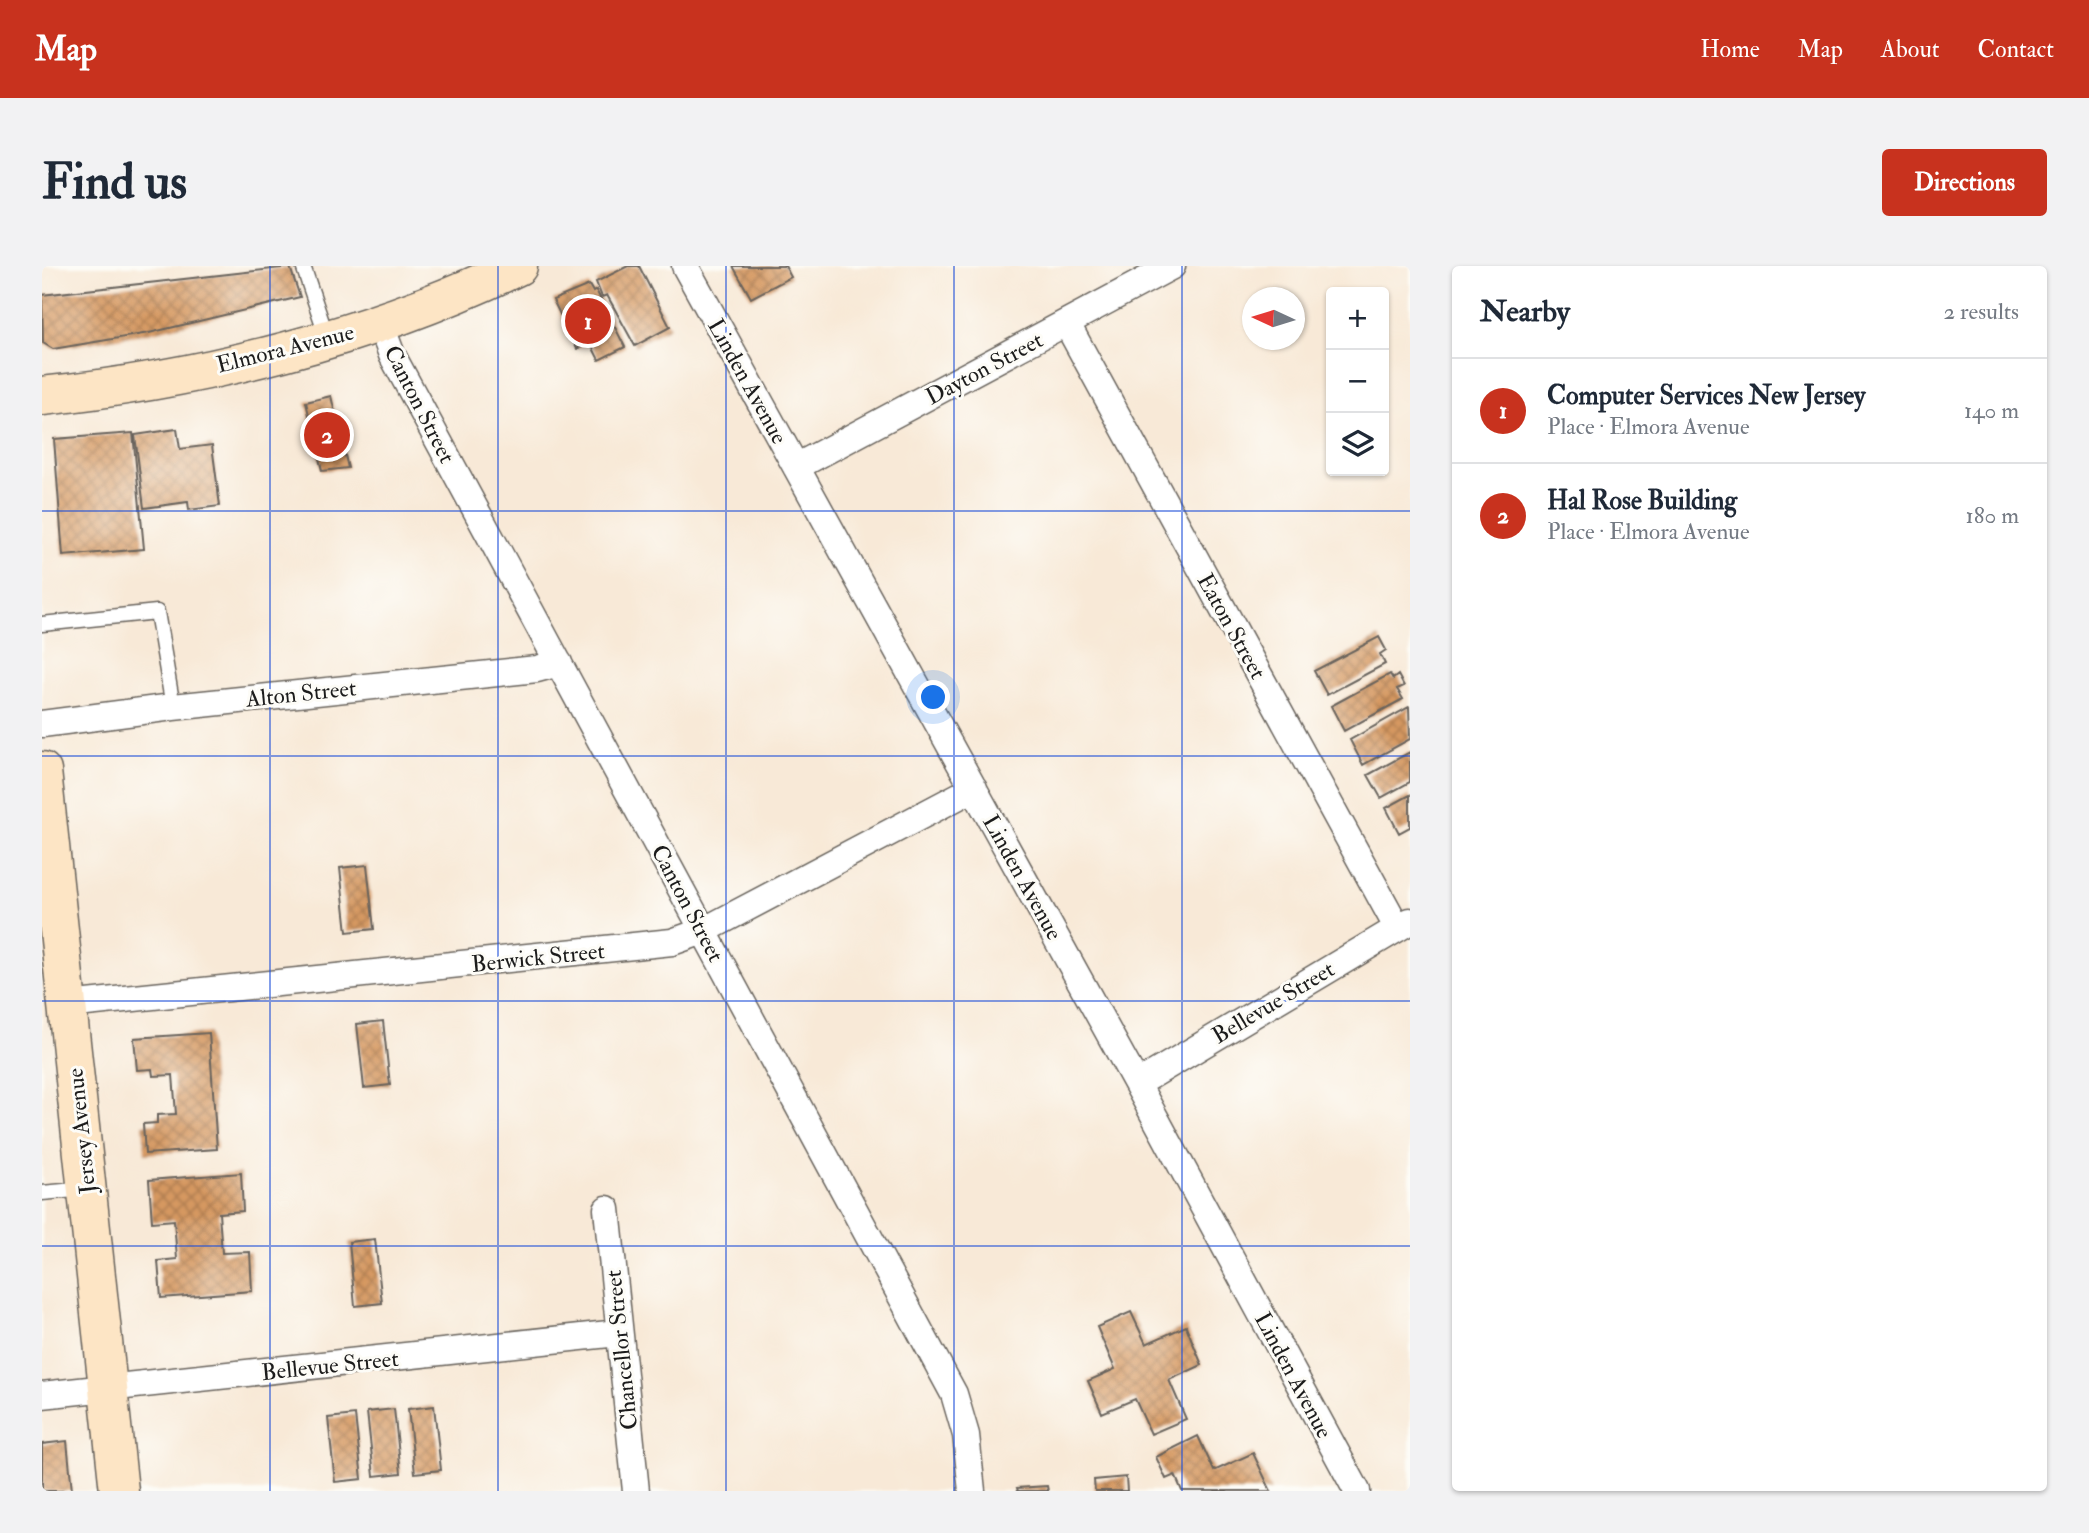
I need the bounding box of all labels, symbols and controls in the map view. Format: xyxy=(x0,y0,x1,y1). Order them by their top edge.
text: Map xyxy=(35,29,97,70)
text: Home xyxy=(1700,34,1760,65)
text: Map xyxy=(1798,34,1843,65)
text: About xyxy=(1881,34,1940,65)
text: Contact xyxy=(1978,34,2054,65)
button: Directions xyxy=(1882,149,2047,216)
text: Find us xyxy=(42,152,187,213)
north arrow xyxy=(1242,287,1305,350)
map controls xyxy=(1326,287,1389,476)
button: + xyxy=(1326,287,1389,350)
text: Nearby xyxy=(1480,293,1570,330)
pin: 1 xyxy=(565,295,611,347)
text: 2 results xyxy=(1944,297,2019,326)
street label: Linden Avenue xyxy=(701,314,794,449)
street label: Elmora Avenue xyxy=(213,317,357,380)
street label: Dayton Street xyxy=(921,325,1048,411)
street label: Canton Street xyxy=(377,340,462,468)
button: − xyxy=(1326,350,1389,413)
text: Computer Services New Jersey xyxy=(1547,380,1865,412)
text: 1 xyxy=(1499,396,1507,425)
text: 140 m xyxy=(1964,396,2019,425)
pin: 2 xyxy=(304,409,350,461)
text: Place · Elmora Avenue xyxy=(1547,412,1750,441)
button: layers xyxy=(1326,413,1389,476)
text: Hal Rose Building xyxy=(1547,485,1737,517)
text: 2 xyxy=(1497,501,1509,530)
text: 180 m xyxy=(1966,501,2019,530)
text: Place · Elmora Avenue xyxy=(1547,517,1750,546)
street label: Eaton Street xyxy=(1191,568,1273,684)
street label: Alton Street xyxy=(243,673,358,714)
your location xyxy=(916,680,950,714)
street label: Linden Avenue xyxy=(976,810,1069,945)
street label: Canton Street xyxy=(645,840,731,967)
street label: Berwick Street xyxy=(470,936,606,979)
street label: Bellevue Street xyxy=(1207,955,1340,1050)
street label: Jersey Avenue xyxy=(60,1066,103,1196)
street label: Chancellor Street xyxy=(599,1269,644,1431)
street label: Linden Avenue xyxy=(1248,1307,1339,1444)
street label: Bellevue Street xyxy=(260,1344,400,1387)

